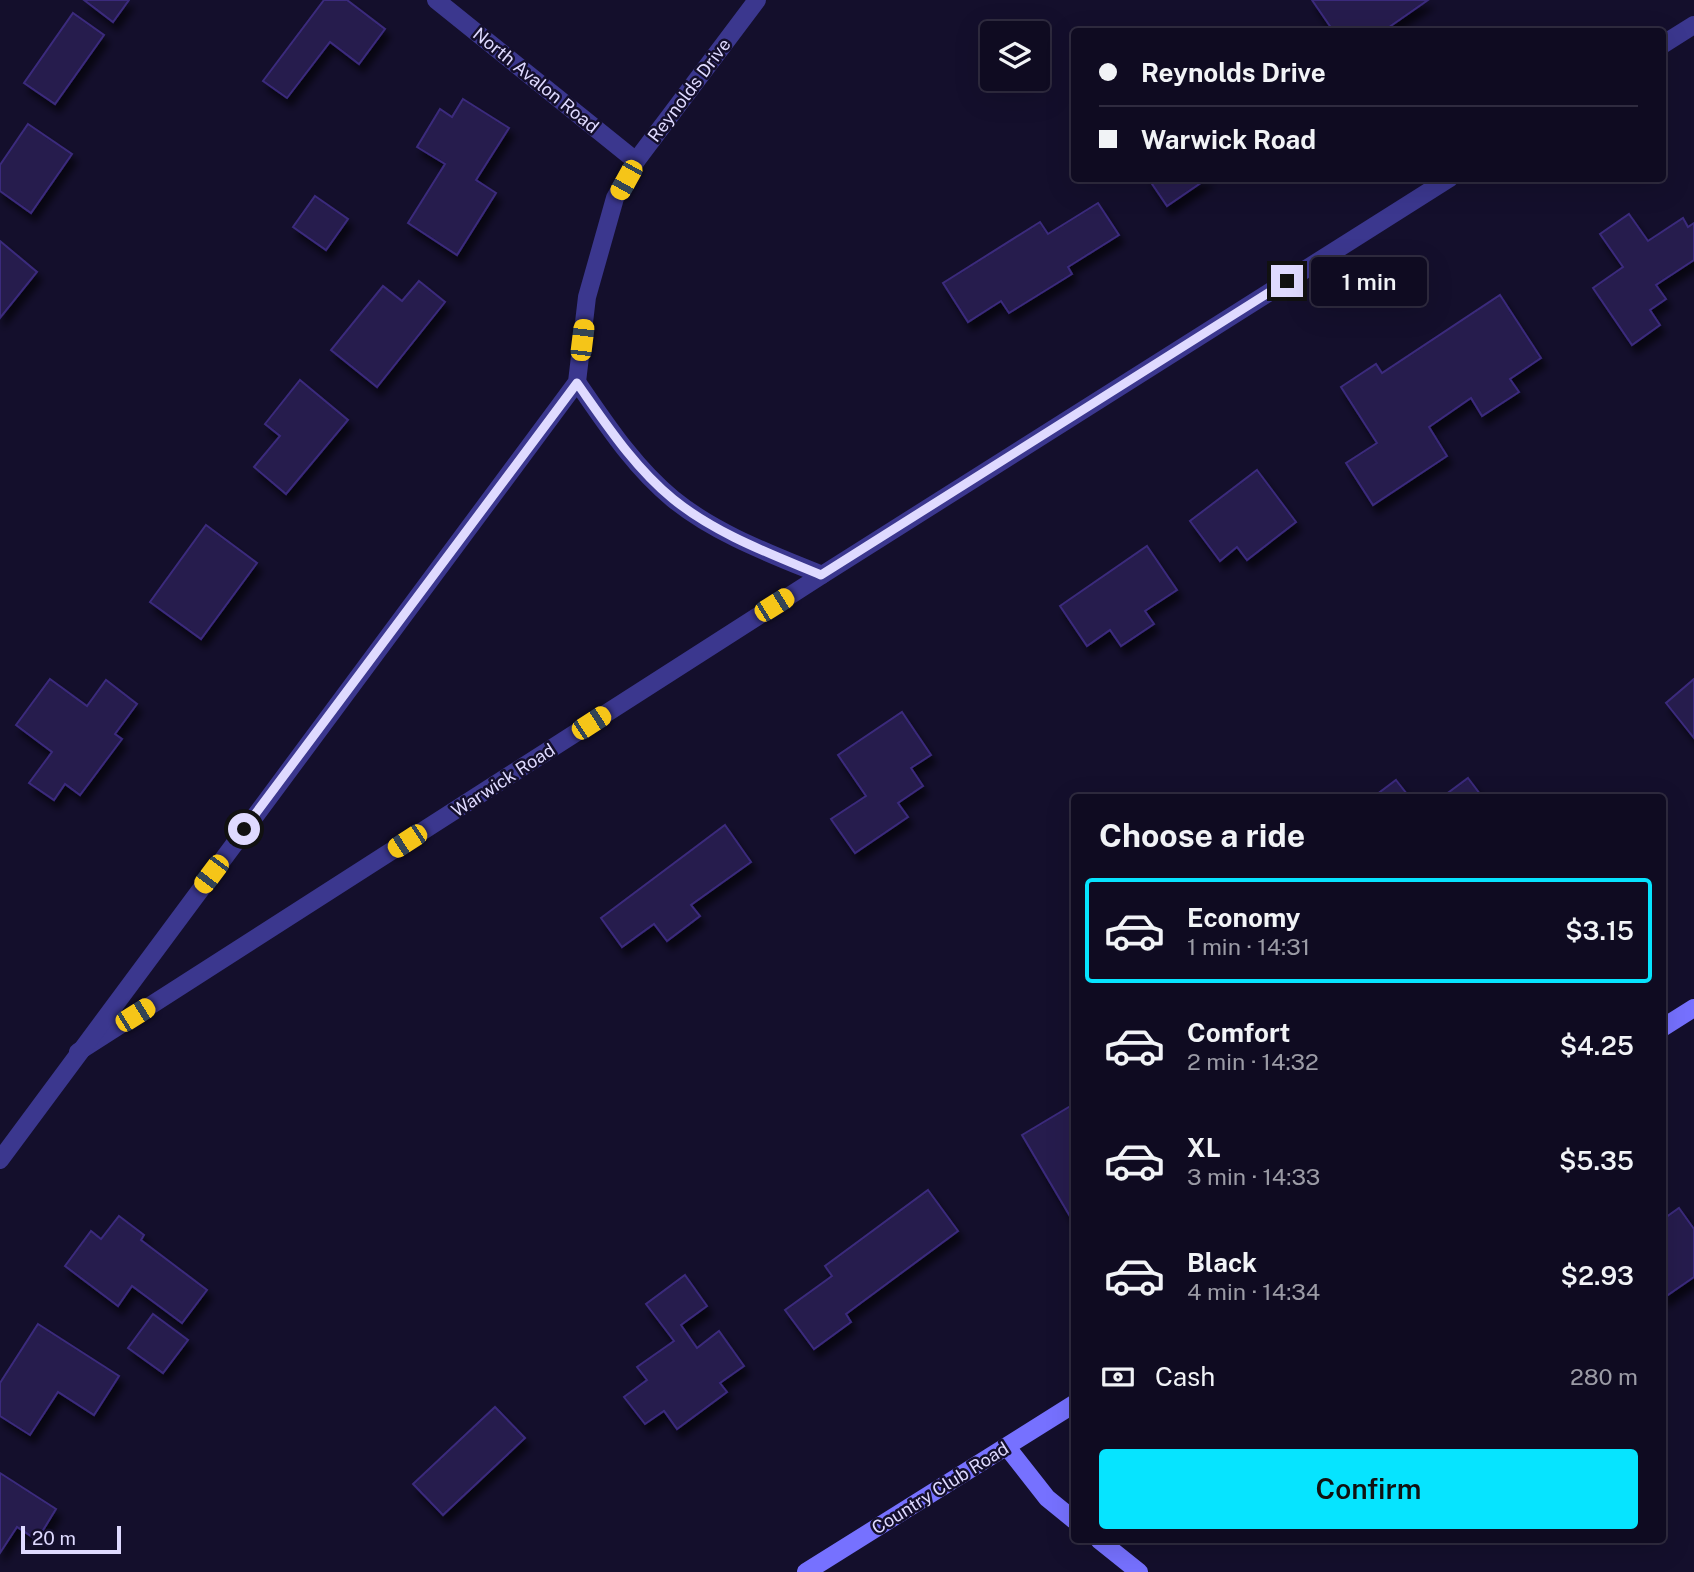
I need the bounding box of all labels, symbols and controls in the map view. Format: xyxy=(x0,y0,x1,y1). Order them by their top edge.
map controls xyxy=(980,21,1050,91)
button: layers xyxy=(980,21,1050,91)
street label: North Avalon Road xyxy=(469,23,603,137)
street label: Reynolds Drive xyxy=(643,34,735,146)
text: Reynolds Drive xyxy=(1141,57,1326,88)
text: Warwick Road xyxy=(1141,124,1316,155)
car xyxy=(607,157,646,203)
callout: 1 min xyxy=(1312,256,1427,306)
route end xyxy=(1271,265,1303,297)
text: 1 min xyxy=(1342,268,1396,295)
car xyxy=(570,318,595,362)
car xyxy=(751,585,798,625)
car xyxy=(568,703,615,743)
street label: Warwick Road xyxy=(447,739,559,821)
route start xyxy=(228,813,260,845)
text: Choose a ride xyxy=(1099,817,1305,854)
car xyxy=(384,821,431,861)
car xyxy=(190,851,233,897)
icon: car xyxy=(1103,899,1166,962)
text: Economy xyxy=(1187,902,1300,933)
text: $3.15 xyxy=(1565,915,1634,946)
text: 1 min · 14:31 xyxy=(1187,933,1310,960)
car xyxy=(112,995,159,1035)
icon: car xyxy=(1103,1014,1166,1077)
text: Comfort xyxy=(1187,1017,1290,1048)
text: $4.25 xyxy=(1560,1030,1634,1061)
text: 2 min · 14:32 xyxy=(1187,1048,1319,1075)
icon: car xyxy=(1103,1129,1166,1192)
text: XL xyxy=(1187,1132,1221,1163)
text: $5.35 xyxy=(1559,1145,1634,1176)
text: 3 min · 14:33 xyxy=(1187,1163,1320,1190)
icon: car xyxy=(1103,1244,1166,1307)
text: Black xyxy=(1187,1247,1257,1278)
text: $2.93 xyxy=(1561,1260,1634,1291)
text: 4 min · 14:34 xyxy=(1187,1278,1320,1305)
icon: cash xyxy=(1099,1358,1137,1396)
text: Cash xyxy=(1155,1361,1215,1392)
text: 280 m xyxy=(1570,1363,1638,1390)
street label: Country Club Road xyxy=(868,1437,1012,1539)
button: Confirm xyxy=(1099,1449,1638,1529)
scale bar xyxy=(21,1523,121,1555)
text: 20 m xyxy=(32,1527,76,1549)

